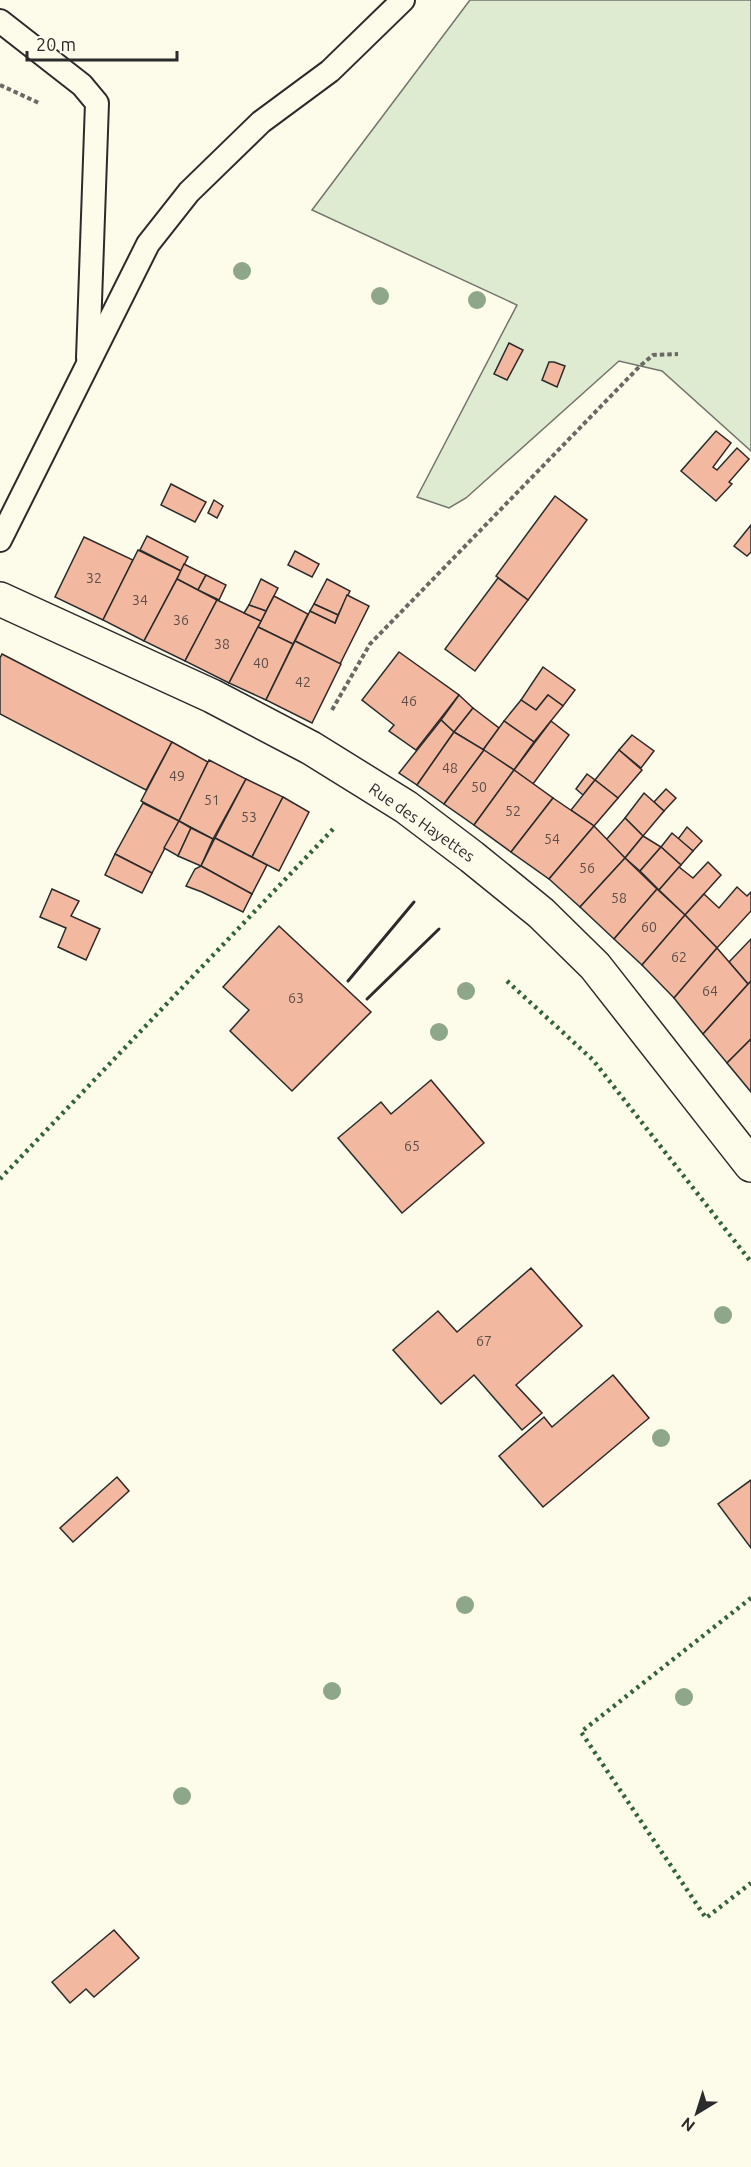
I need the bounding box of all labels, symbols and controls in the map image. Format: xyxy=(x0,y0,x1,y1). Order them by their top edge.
scale bar xyxy=(27,24,177,62)
text: 20 m xyxy=(36,34,76,54)
house number: 32 xyxy=(86,570,102,586)
house number: 34 xyxy=(132,592,148,608)
house number: 36 xyxy=(173,612,189,628)
house number: 38 xyxy=(214,636,230,652)
house number: 40 xyxy=(253,655,269,671)
house number: 42 xyxy=(295,674,311,690)
house number: 46 xyxy=(401,693,417,709)
house number: 48 xyxy=(442,760,458,776)
house number: 49 xyxy=(169,768,185,784)
street label: Rue des Hayettes xyxy=(366,779,478,865)
house number: 50 xyxy=(471,779,487,795)
house number: 51 xyxy=(204,792,220,808)
house number: 52 xyxy=(505,803,521,819)
house number: 53 xyxy=(241,809,257,825)
house number: 54 xyxy=(544,831,560,847)
house number: 56 xyxy=(579,860,595,876)
house number: 58 xyxy=(611,890,627,906)
house number: 60 xyxy=(641,919,657,935)
house number: 62 xyxy=(671,949,687,965)
house number: 64 xyxy=(702,983,718,999)
house number: 63 xyxy=(288,990,304,1006)
house number: 65 xyxy=(404,1138,420,1154)
house number: 67 xyxy=(476,1333,492,1349)
north arrow xyxy=(667,2083,727,2143)
text: N xyxy=(678,2114,698,2136)

